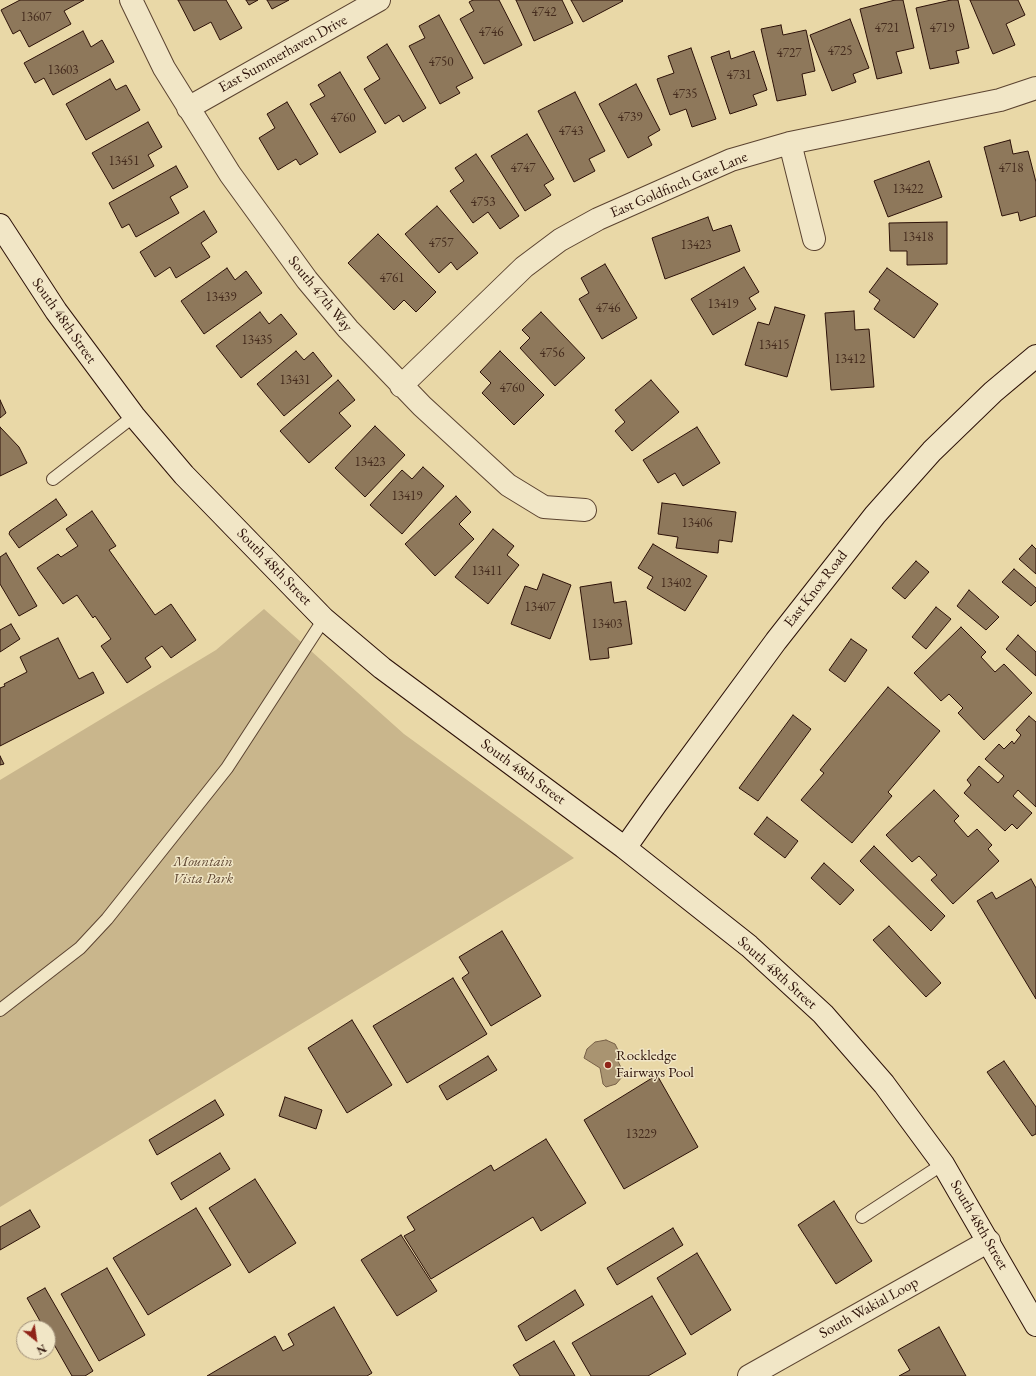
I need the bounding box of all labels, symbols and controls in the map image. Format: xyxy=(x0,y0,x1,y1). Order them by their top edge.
house number: 4742 xyxy=(532,4,556,20)
house number: 13607 xyxy=(20,9,52,25)
street label: East Summerhaven Drive xyxy=(216,11,350,97)
house number: 4721 xyxy=(875,20,899,36)
house number: 4719 xyxy=(930,20,954,36)
house number: 4746 xyxy=(479,24,503,40)
house number: 4725 xyxy=(828,43,852,59)
house number: 4727 xyxy=(777,45,801,61)
house number: 4750 xyxy=(429,54,453,70)
house number: 13603 xyxy=(47,62,79,78)
house number: 4731 xyxy=(727,67,751,83)
house number: 4735 xyxy=(673,86,697,102)
house number: 4739 xyxy=(618,109,642,125)
house number: 4760 xyxy=(331,110,355,126)
house number: 4743 xyxy=(559,123,583,139)
street label: East Goldfinch Gate Lane xyxy=(608,148,750,222)
house number: 13451 xyxy=(108,153,140,169)
house number: 4747 xyxy=(511,160,535,176)
house number: 4718 xyxy=(999,160,1023,176)
house number: 13422 xyxy=(892,181,924,197)
house number: 4753 xyxy=(471,194,495,210)
house number: 13418 xyxy=(902,229,934,245)
house number: 4757 xyxy=(429,235,453,251)
house number: 13423 xyxy=(680,237,712,253)
street label: South 47th Way xyxy=(284,253,356,335)
house number: 4761 xyxy=(380,270,404,286)
street label: South 48th Street xyxy=(28,275,100,367)
house number: 13439 xyxy=(205,289,237,305)
house number: 13419 xyxy=(707,296,739,312)
house number: 4746 xyxy=(596,300,620,316)
house number: 13435 xyxy=(241,332,273,348)
house number: 13415 xyxy=(758,337,790,353)
house number: 4756 xyxy=(540,345,564,361)
house number: 13412 xyxy=(834,351,866,367)
house number: 13431 xyxy=(279,372,311,388)
house number: 4760 xyxy=(500,380,524,396)
house number: 13423 xyxy=(354,454,386,470)
house number: 13419 xyxy=(391,488,423,504)
house number: 13406 xyxy=(681,515,713,531)
street label: South 48th Street xyxy=(233,525,315,609)
street label: East Knox Road xyxy=(780,547,852,631)
house number: 13411 xyxy=(471,563,503,579)
house number: 13402 xyxy=(660,575,692,591)
house number: 13407 xyxy=(524,599,556,615)
house number: 13403 xyxy=(591,616,623,632)
street label: South 48th Street xyxy=(477,735,569,809)
park label: Mountain Vista Park xyxy=(173,853,233,888)
street label: South 48th Street xyxy=(734,933,820,1013)
place label: Rockledge Fairways Pool xyxy=(616,1047,694,1082)
marker: Rockledge Fairways Pool xyxy=(603,1060,613,1070)
house number: 13229 xyxy=(625,1126,657,1142)
street label: South 48th Street xyxy=(946,1177,1012,1273)
street label: South Wakial Loop xyxy=(816,1273,922,1343)
north arrow xyxy=(16,1320,56,1360)
text: N xyxy=(34,1341,49,1358)

